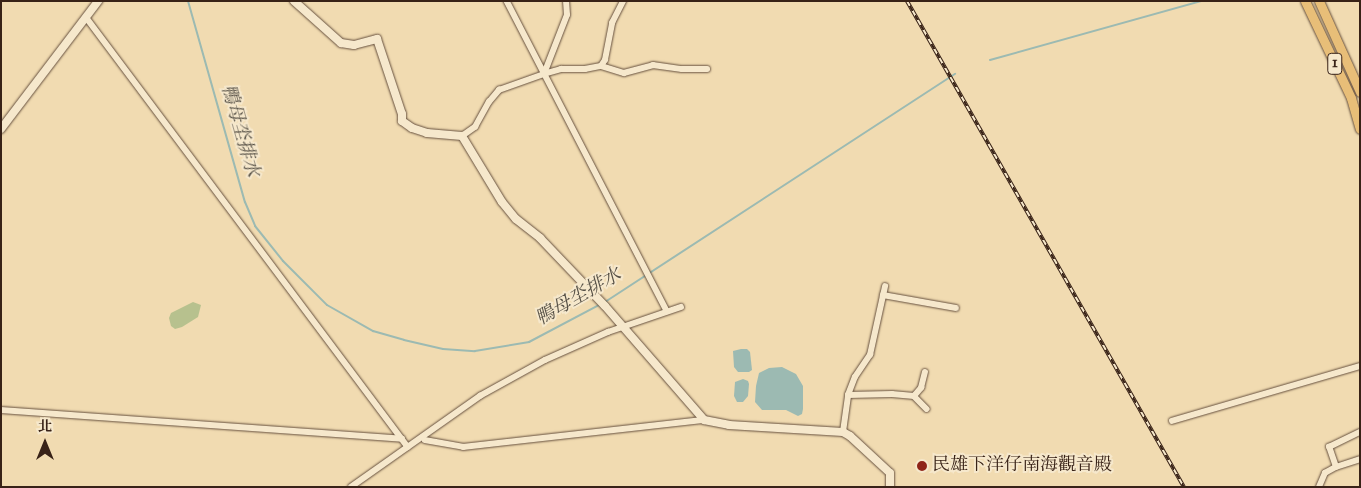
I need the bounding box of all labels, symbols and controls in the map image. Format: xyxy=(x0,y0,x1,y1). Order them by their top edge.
road number: 1 xyxy=(1326,51,1344,78)
water label: 鴨母坔排水 xyxy=(215,82,263,180)
water label: 鴨母坔排水 xyxy=(532,264,626,332)
north arrow xyxy=(20,418,70,468)
text: 北 xyxy=(38,418,52,438)
place label: 民雄下洋仔南海觀音殿 xyxy=(932,455,1112,477)
marker: 民雄下洋仔南海觀音殿 xyxy=(916,460,928,472)

